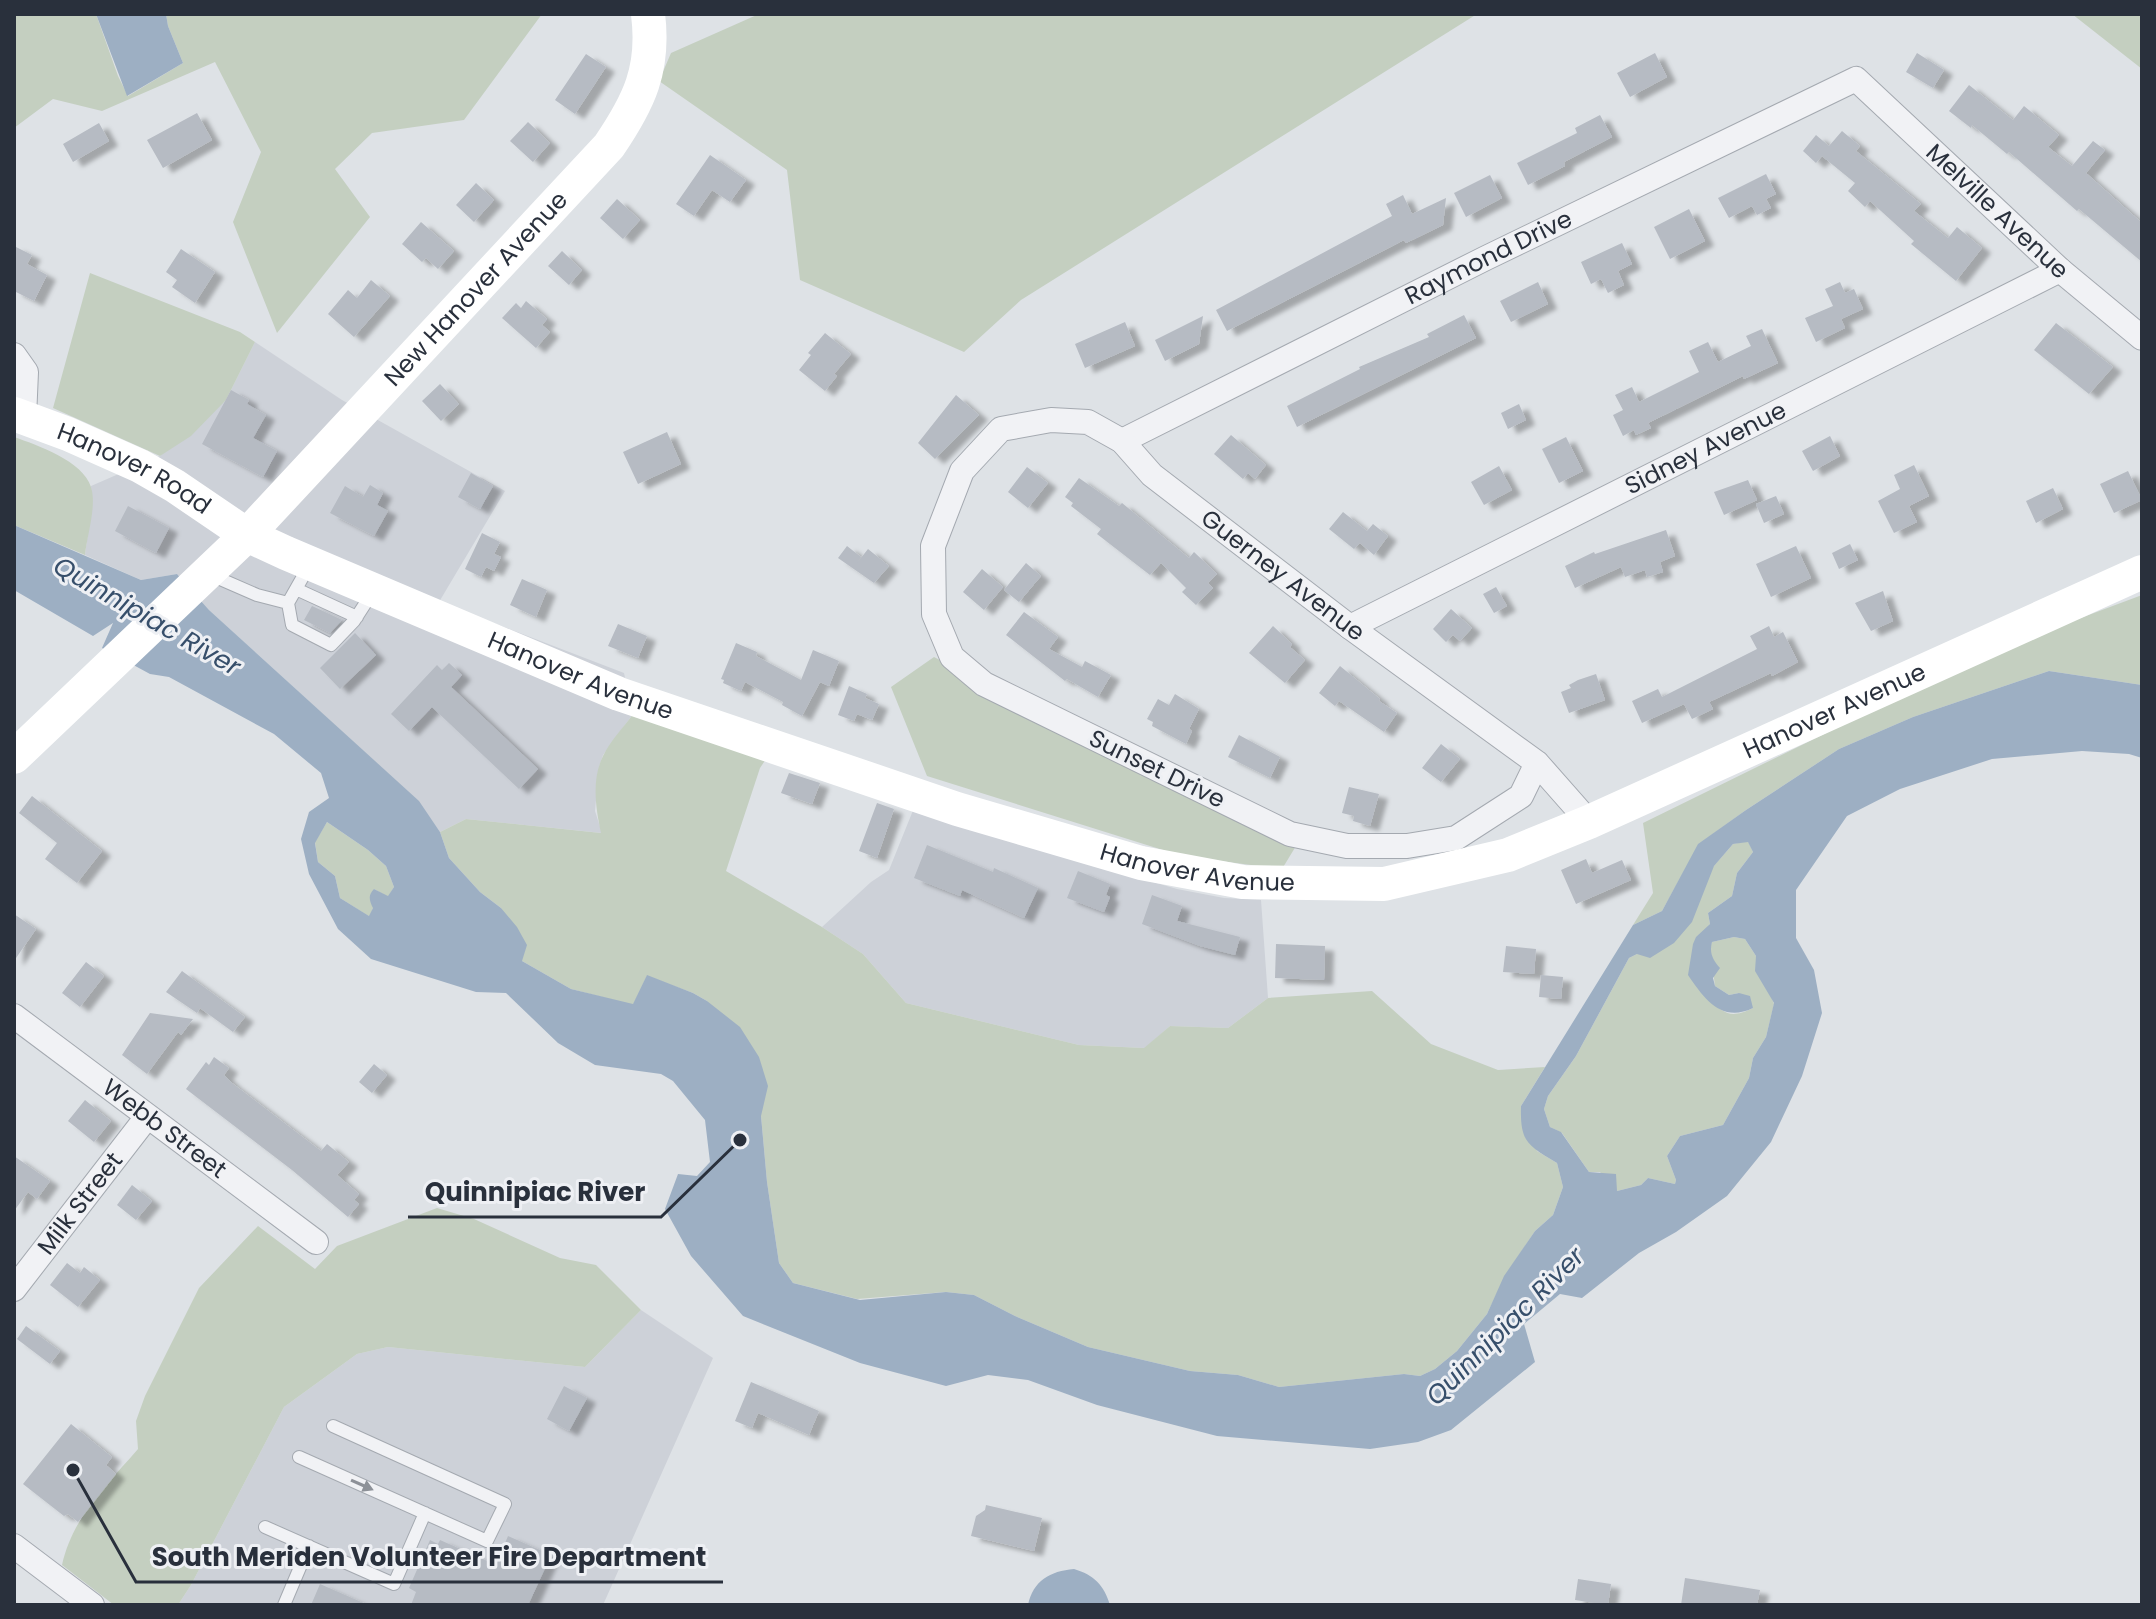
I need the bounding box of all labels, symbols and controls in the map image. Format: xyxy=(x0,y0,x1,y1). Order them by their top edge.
street label: Melville Avenue xyxy=(1919,136,2076,286)
street label: New Hanover Avenue xyxy=(377,184,575,393)
street label: Raymond Drive xyxy=(1399,202,1578,312)
street label: Sidney Avenue xyxy=(1619,393,1792,502)
street label: Hanover Road xyxy=(53,414,218,522)
street label: Guerney Avenue xyxy=(1194,502,1372,648)
water label: Quinnipiac River xyxy=(47,548,248,685)
street label: Hanover Avenue xyxy=(483,623,678,727)
street label: Hanover Avenue xyxy=(1737,655,1931,766)
street label: Sunset Drive xyxy=(1084,721,1231,816)
street label: Hanover Avenue xyxy=(1096,835,1295,899)
street label: Webb Street xyxy=(96,1071,234,1186)
street label: Milk Street xyxy=(29,1145,130,1261)
callout: Quinnipiac River xyxy=(408,1167,661,1217)
text: Quinnipiac River xyxy=(425,1174,645,1210)
water label: Quinnipiac River xyxy=(1418,1238,1593,1413)
one-way arrow xyxy=(351,1478,374,1492)
callout: South Meriden Volunteer Fire Department xyxy=(136,1532,723,1582)
text: South Meriden Volunteer Fire Department xyxy=(152,1539,706,1575)

